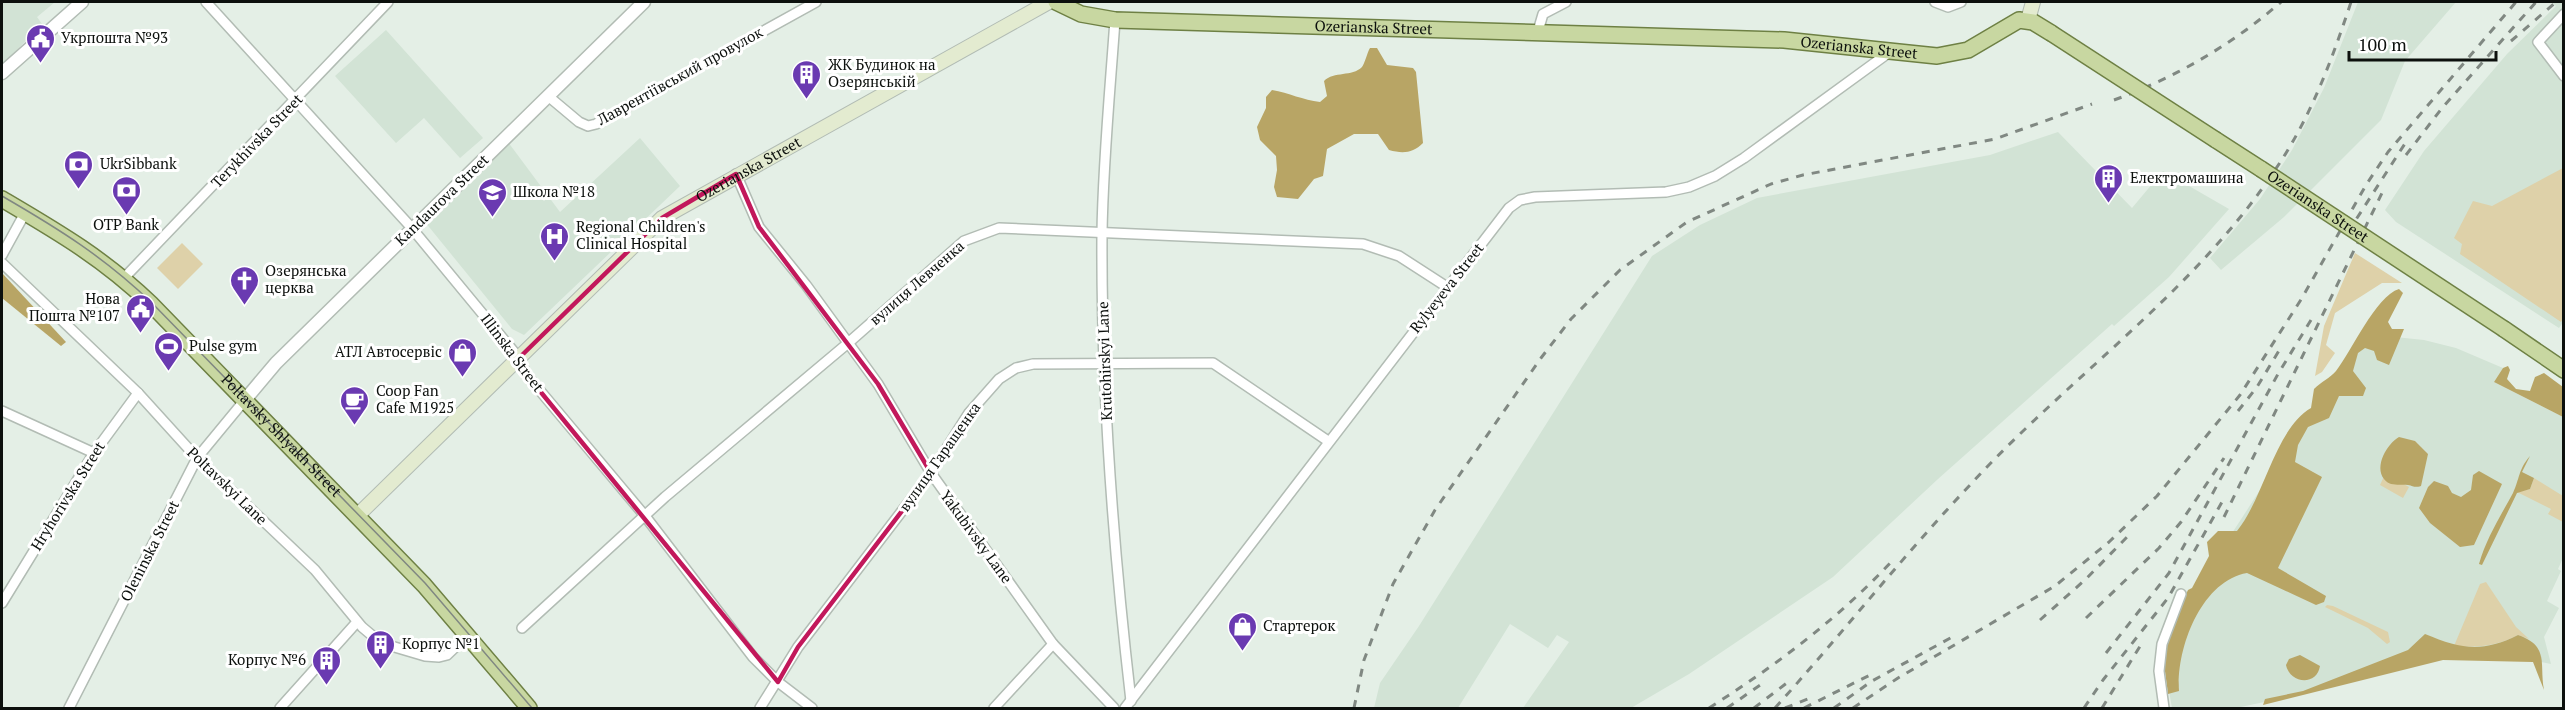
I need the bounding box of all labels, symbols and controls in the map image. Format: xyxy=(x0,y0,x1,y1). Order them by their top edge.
street label: Ozerianska Street xyxy=(1314,15,1433,39)
street label: Лаврентіївський провулок xyxy=(592,21,766,129)
public building icon: Укрпошта №93 xyxy=(24,22,56,64)
scale bar xyxy=(2349,24,2496,62)
place label: Укрпошта №93 xyxy=(61,27,168,47)
street label: Ozerianska Street xyxy=(1799,31,1919,63)
text: 100 m xyxy=(2358,32,2407,56)
place label: ЖК Будинок на Озерянській xyxy=(828,54,936,91)
building icon: ЖК Будинок на Озерянській xyxy=(791,58,823,100)
street label: Terykhivska Street xyxy=(206,89,307,192)
street label: Ozerianska Street xyxy=(692,131,805,206)
bank icon: UkrSibbank xyxy=(63,148,95,190)
street label: Kandaurova Street xyxy=(390,149,493,249)
place label: UkrSibbank xyxy=(100,153,177,173)
building icon: Електромашина xyxy=(2093,162,2125,204)
street label: Ozerianska Street xyxy=(2264,165,2373,247)
place label: Електромашина xyxy=(2130,167,2244,187)
bank icon: OTP Bank xyxy=(110,174,142,216)
school or university icon: Школа №18 xyxy=(476,176,508,218)
place label: Школа №18 xyxy=(513,181,595,201)
place label: OTP Bank xyxy=(93,214,159,234)
place label: Regional Children's Clinical Hospital xyxy=(576,216,706,253)
hospital icon: Regional Children's Clinical Hospital xyxy=(539,220,571,262)
street label: вулиця Левченка xyxy=(865,235,968,329)
street label: Rylyeyeva Street xyxy=(1405,238,1488,337)
place label: Озерянська церква xyxy=(265,260,347,297)
church icon: Озерянська церква xyxy=(228,264,260,306)
place label: Нова Пошта №107 xyxy=(29,288,120,325)
public building icon: Нова Пошта №107 xyxy=(125,292,157,334)
street label: Krutohirskyi Lane xyxy=(1092,301,1116,421)
street label: Illinska Street xyxy=(477,309,549,396)
sports icon: Pulse gym xyxy=(152,330,184,372)
place label: Pulse gym xyxy=(189,335,257,355)
shop icon: АТЛ Автосервіс xyxy=(447,336,479,378)
place label: АТЛ Автосервіс xyxy=(335,341,442,361)
street label: Poltavsky Shlyakh Street xyxy=(218,369,347,501)
place label: Coop Fan Cafe M1925 xyxy=(376,380,454,417)
cafe icon: Coop Fan Cafe M1925 xyxy=(339,384,371,426)
street label: вулиця Гаращенка xyxy=(894,397,985,515)
street label: Hryhorivska Street xyxy=(26,437,109,554)
street label: Poltavskyi Lane xyxy=(183,442,272,529)
street label: Yakubivsky Lane xyxy=(936,486,1017,587)
street label: Oleninska Street xyxy=(115,496,183,605)
shop icon: Стартерок xyxy=(1226,610,1258,652)
place label: Стартерок xyxy=(1263,615,1336,635)
building icon: Корпус №1 xyxy=(365,628,397,670)
place label: Корпус №1 xyxy=(402,633,480,653)
building icon: Корпус №6 xyxy=(311,644,343,686)
place label: Корпус №6 xyxy=(228,649,306,669)

